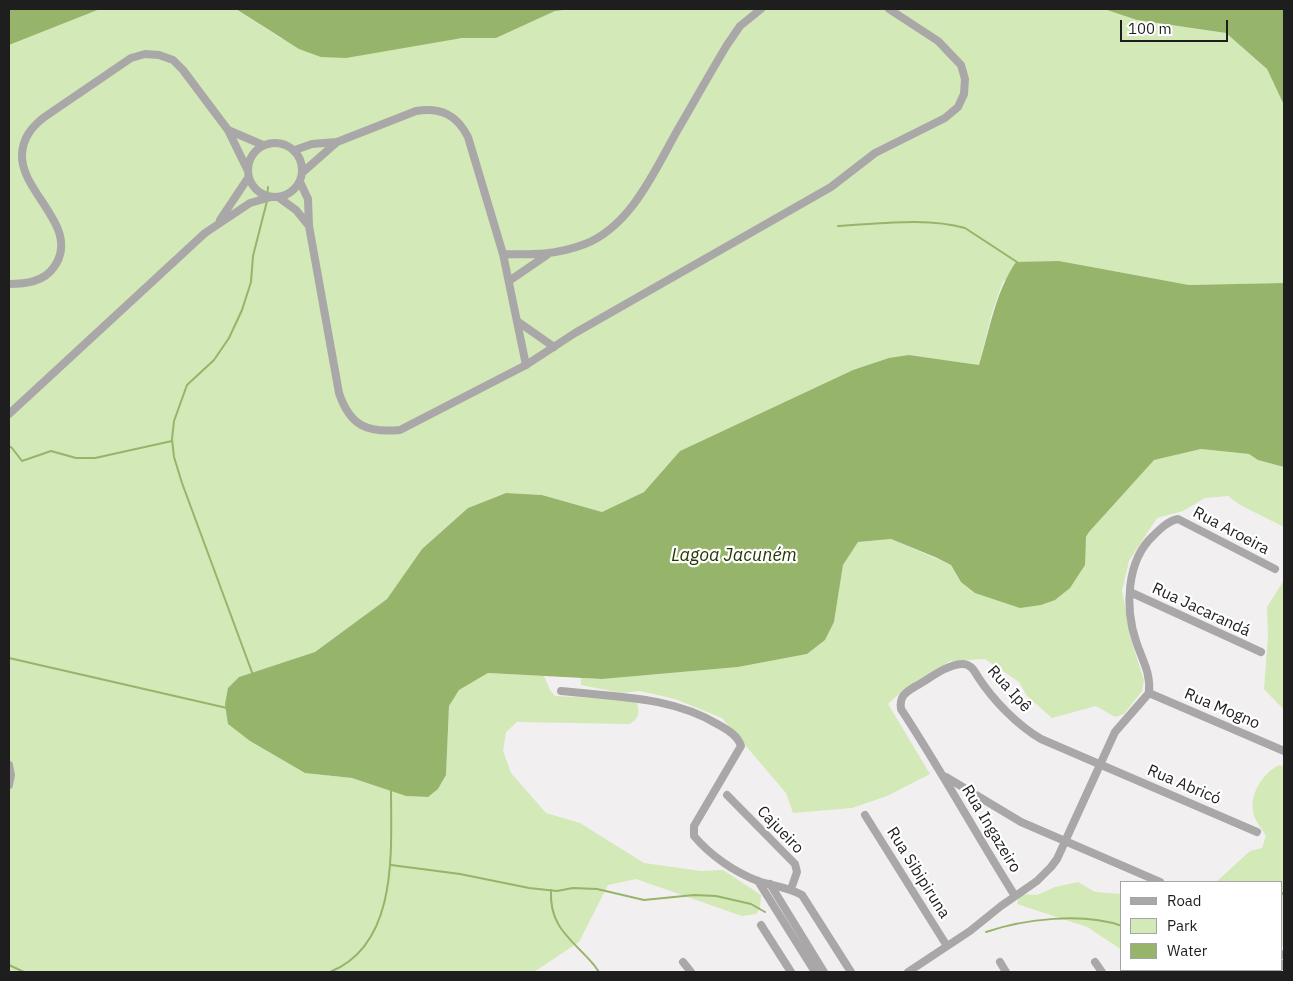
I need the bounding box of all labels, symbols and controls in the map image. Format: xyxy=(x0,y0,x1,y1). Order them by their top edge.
scale bar xyxy=(1123,10,1230,42)
text: 100 m xyxy=(1128,19,1172,38)
street label: Rua Aroeira xyxy=(1190,503,1272,559)
water label: Lagoa Jacuném xyxy=(671,545,797,567)
street label: Rua Jacarandá xyxy=(1149,579,1253,641)
street label: Rua Ipê xyxy=(983,662,1035,716)
street label: Rua Mogno xyxy=(1181,685,1263,733)
street label: Rua Abricó xyxy=(1144,761,1224,809)
street label: Rua Ingazeiro xyxy=(957,782,1025,876)
street label: Cajueiro xyxy=(753,802,807,858)
street label: Rua Sibipiruna xyxy=(882,824,954,922)
legend xyxy=(1120,881,1283,971)
text: Road xyxy=(1167,891,1202,910)
text: Park xyxy=(1167,916,1197,935)
text: Water xyxy=(1167,941,1207,960)

